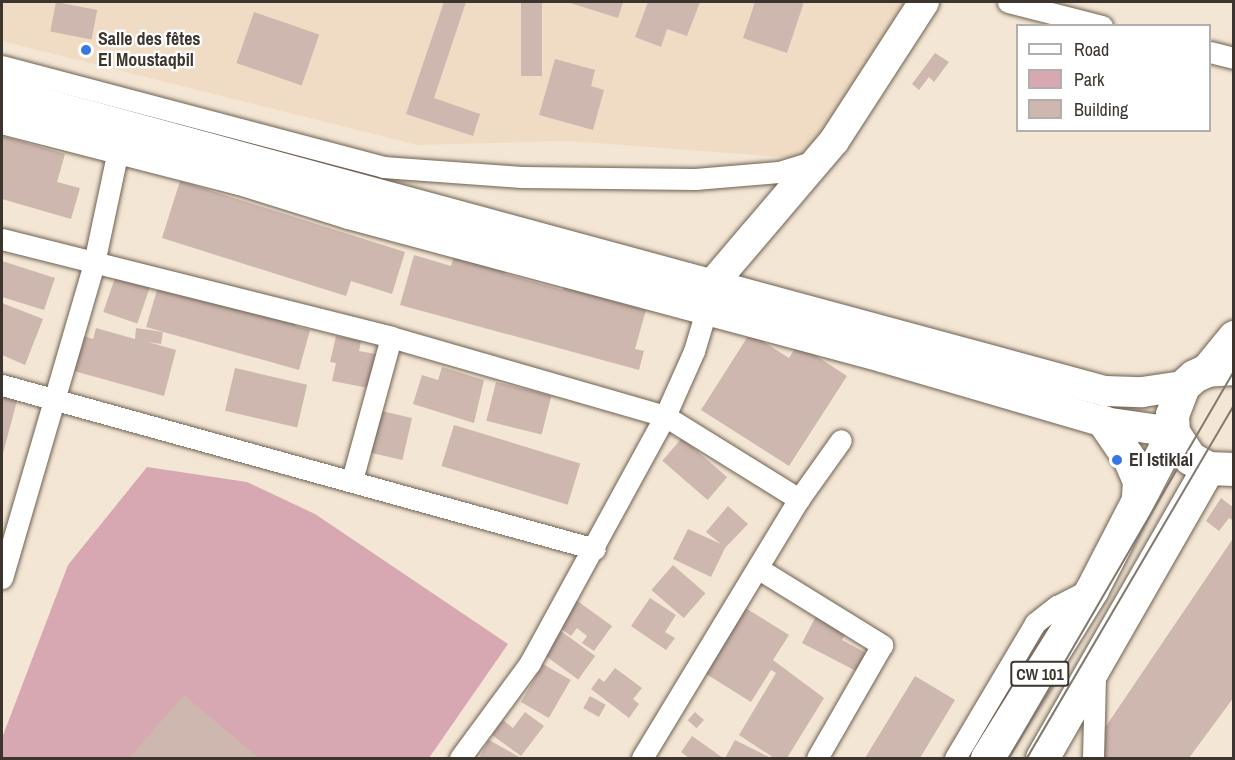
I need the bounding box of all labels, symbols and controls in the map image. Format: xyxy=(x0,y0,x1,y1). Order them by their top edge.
legend xyxy=(1016,24,1211,132)
place label: Salle des fêtes El Moustaqbil xyxy=(98,29,201,72)
text: Road xyxy=(1074,37,1109,62)
marker: Salle des fêtes El Moustaqbil xyxy=(79,43,93,57)
text: Park xyxy=(1074,67,1104,92)
text: Building xyxy=(1074,97,1128,122)
place label: El Istiklal xyxy=(1129,449,1193,471)
marker: El Istiklal xyxy=(1110,453,1124,467)
road number: CW 101 xyxy=(1010,661,1070,687)

